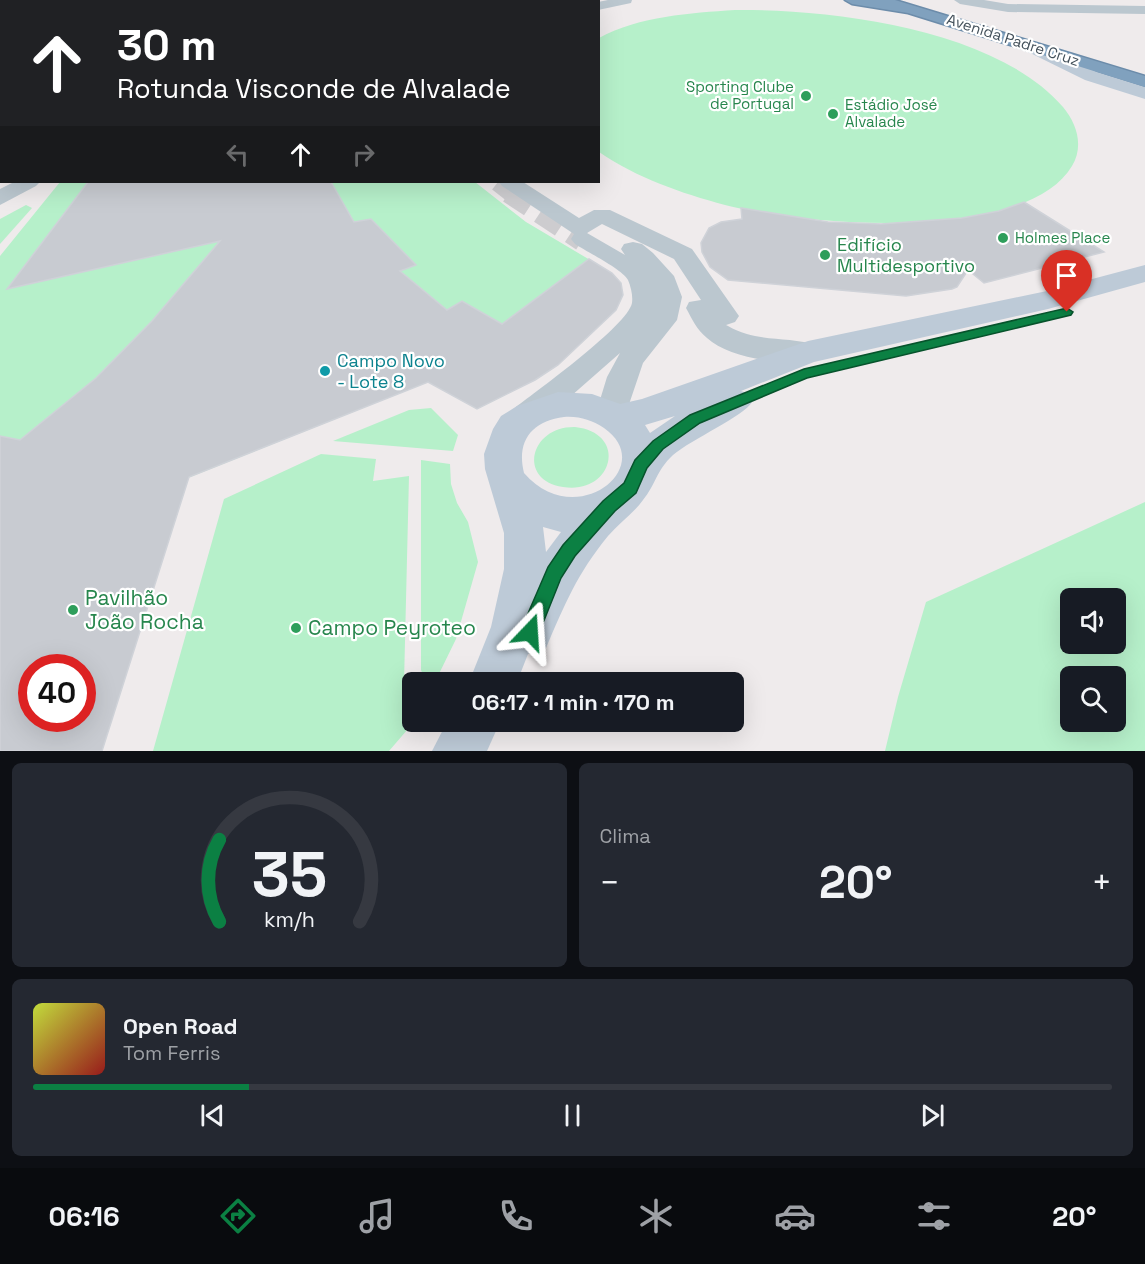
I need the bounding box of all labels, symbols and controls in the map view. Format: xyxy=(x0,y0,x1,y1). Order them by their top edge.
street label: Avenida Padre Cruz xyxy=(945,9,1082,70)
text: 30 m xyxy=(117,19,216,72)
icon: ahead xyxy=(18,24,96,102)
text: Rotunda Visconde de Alvalade xyxy=(117,71,511,106)
place label: Sporting Clube de Portugal xyxy=(686,77,794,113)
marker: Sporting Clube de Portugal xyxy=(799,89,813,103)
place label: Estádio José Alvalade xyxy=(845,95,938,131)
marker: Estádio José Alvalade xyxy=(826,107,840,121)
icon: left xyxy=(221,138,254,171)
icon: ahead xyxy=(284,138,317,171)
icon: right xyxy=(347,138,380,171)
place label: Holmes Place xyxy=(1015,228,1110,247)
marker: Holmes Place xyxy=(996,231,1010,245)
place label: Edifício Multidesportivo xyxy=(837,233,975,277)
marker: Edifício Multidesportivo xyxy=(818,248,832,262)
pin xyxy=(1041,250,1092,312)
icon: arrive xyxy=(1050,259,1083,292)
place label: Campo Novo - Lote 8 xyxy=(337,349,445,393)
marker: Campo Novo - Lote 8 xyxy=(318,364,332,378)
place label: Pavilhão João Rocha xyxy=(85,584,204,635)
map controls xyxy=(1060,588,1126,732)
button: sound xyxy=(1060,588,1126,654)
position arrow xyxy=(498,600,562,664)
marker: Pavilhão João Rocha xyxy=(66,603,80,617)
place label: Campo Peyroteo xyxy=(308,614,476,641)
marker: Campo Peyroteo xyxy=(289,621,303,635)
speed limit sign: 40 xyxy=(18,654,96,732)
button: search xyxy=(1060,666,1126,732)
text: 06:17 · 1 min · 170 m xyxy=(472,688,674,716)
text: Clima xyxy=(600,823,651,849)
text: 35 xyxy=(252,835,327,914)
text: 20° xyxy=(819,854,893,911)
text: − xyxy=(600,862,620,904)
text: + xyxy=(1092,862,1112,904)
text: km/h xyxy=(264,906,315,933)
text: Open Road xyxy=(123,1012,238,1040)
text: Tom Ferris xyxy=(123,1040,221,1066)
icon: previous xyxy=(196,1099,229,1132)
icon: pause xyxy=(556,1099,589,1132)
icon: next xyxy=(916,1099,949,1132)
icon: directions xyxy=(217,1195,259,1237)
icon: music xyxy=(356,1195,398,1237)
icon: phone xyxy=(495,1195,537,1237)
icon: climate xyxy=(635,1195,677,1237)
icon: car xyxy=(774,1195,816,1237)
icon: filters xyxy=(913,1195,955,1237)
text: 06:16 xyxy=(49,1199,120,1234)
text: 20° xyxy=(1052,1199,1096,1234)

